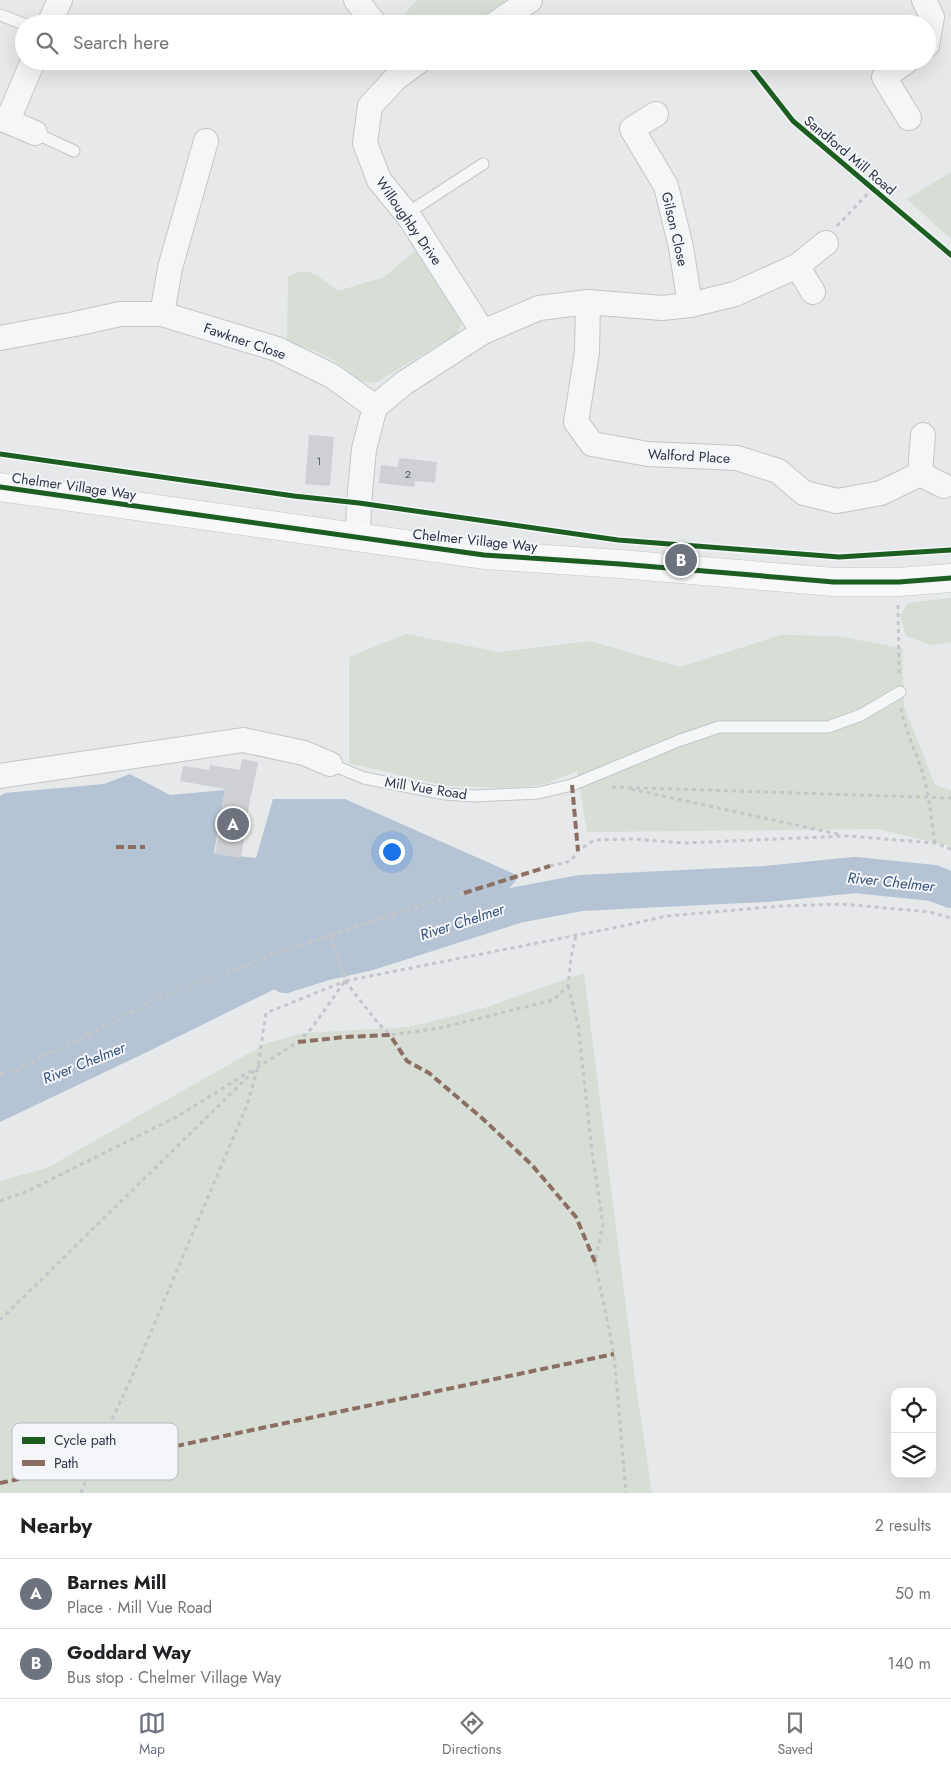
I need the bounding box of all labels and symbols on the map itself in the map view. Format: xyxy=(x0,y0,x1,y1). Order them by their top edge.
street label: Sandford Mill Road xyxy=(800,111,900,199)
street label: Willoughby Drive xyxy=(371,173,447,269)
street label: Gilson Close xyxy=(657,190,693,268)
street label: Fawkner Close xyxy=(201,318,289,364)
street label: Walford Place xyxy=(647,444,731,468)
house number: 1 xyxy=(317,453,321,469)
house number: 2 xyxy=(405,466,411,482)
street label: Chelmer Village Way xyxy=(11,467,138,505)
street label: Chelmer Village Way xyxy=(412,524,539,557)
pin: B xyxy=(665,541,697,579)
street label: Mill Vue Road xyxy=(384,772,468,804)
pin: A xyxy=(217,805,249,843)
your location xyxy=(379,839,405,865)
water label: River Chelmer xyxy=(846,866,937,898)
water label: River Chelmer xyxy=(417,898,508,946)
water label: River Chelmer xyxy=(39,1036,130,1090)
legend xyxy=(12,1423,178,1480)
text: Cycle path xyxy=(54,1430,116,1450)
text: Path xyxy=(54,1453,79,1473)

